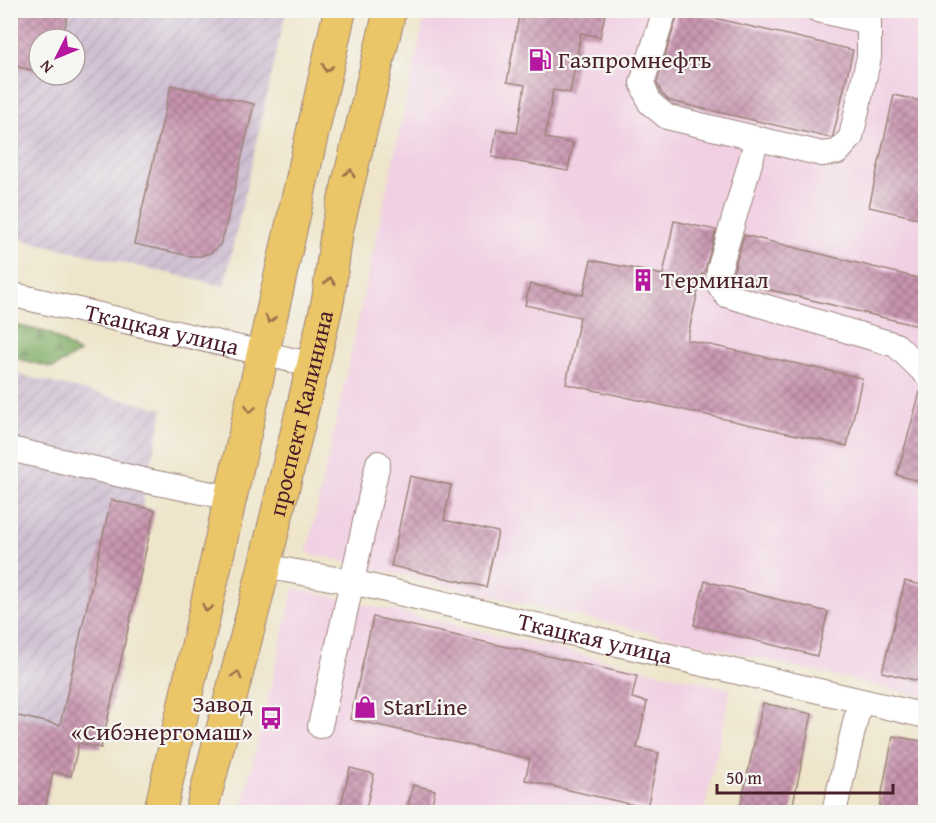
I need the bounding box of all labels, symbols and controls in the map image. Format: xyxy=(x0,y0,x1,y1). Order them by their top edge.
north arrow xyxy=(27,27,87,87)
place label: Газпромнефть xyxy=(558,42,712,77)
fuel station icon: Газпромнефть xyxy=(527,47,553,73)
text: N xyxy=(33,55,58,79)
one-way arrow xyxy=(321,62,334,72)
one-way arrow xyxy=(343,168,356,178)
place label: Терминал xyxy=(661,262,769,297)
building icon: Терминал xyxy=(630,267,656,293)
one-way arrow xyxy=(323,276,336,285)
street label: Ткацкая улица xyxy=(81,294,243,364)
street label: проспект Калинина xyxy=(259,306,342,520)
one-way arrow xyxy=(264,314,277,324)
one-way arrow xyxy=(244,404,257,414)
one-way arrow xyxy=(202,603,215,613)
street label: Ткацкая улица xyxy=(515,603,676,673)
one-way arrow xyxy=(229,670,242,680)
place label: Завод «Сибэнергомаш» xyxy=(71,686,253,749)
place label: StarLine xyxy=(383,689,468,724)
shop icon: StarLine xyxy=(352,694,378,720)
bus stop icon: Завод «Сибэнергомаш» xyxy=(258,705,284,731)
scale bar xyxy=(717,757,892,795)
text: 50 m xyxy=(726,764,762,791)

